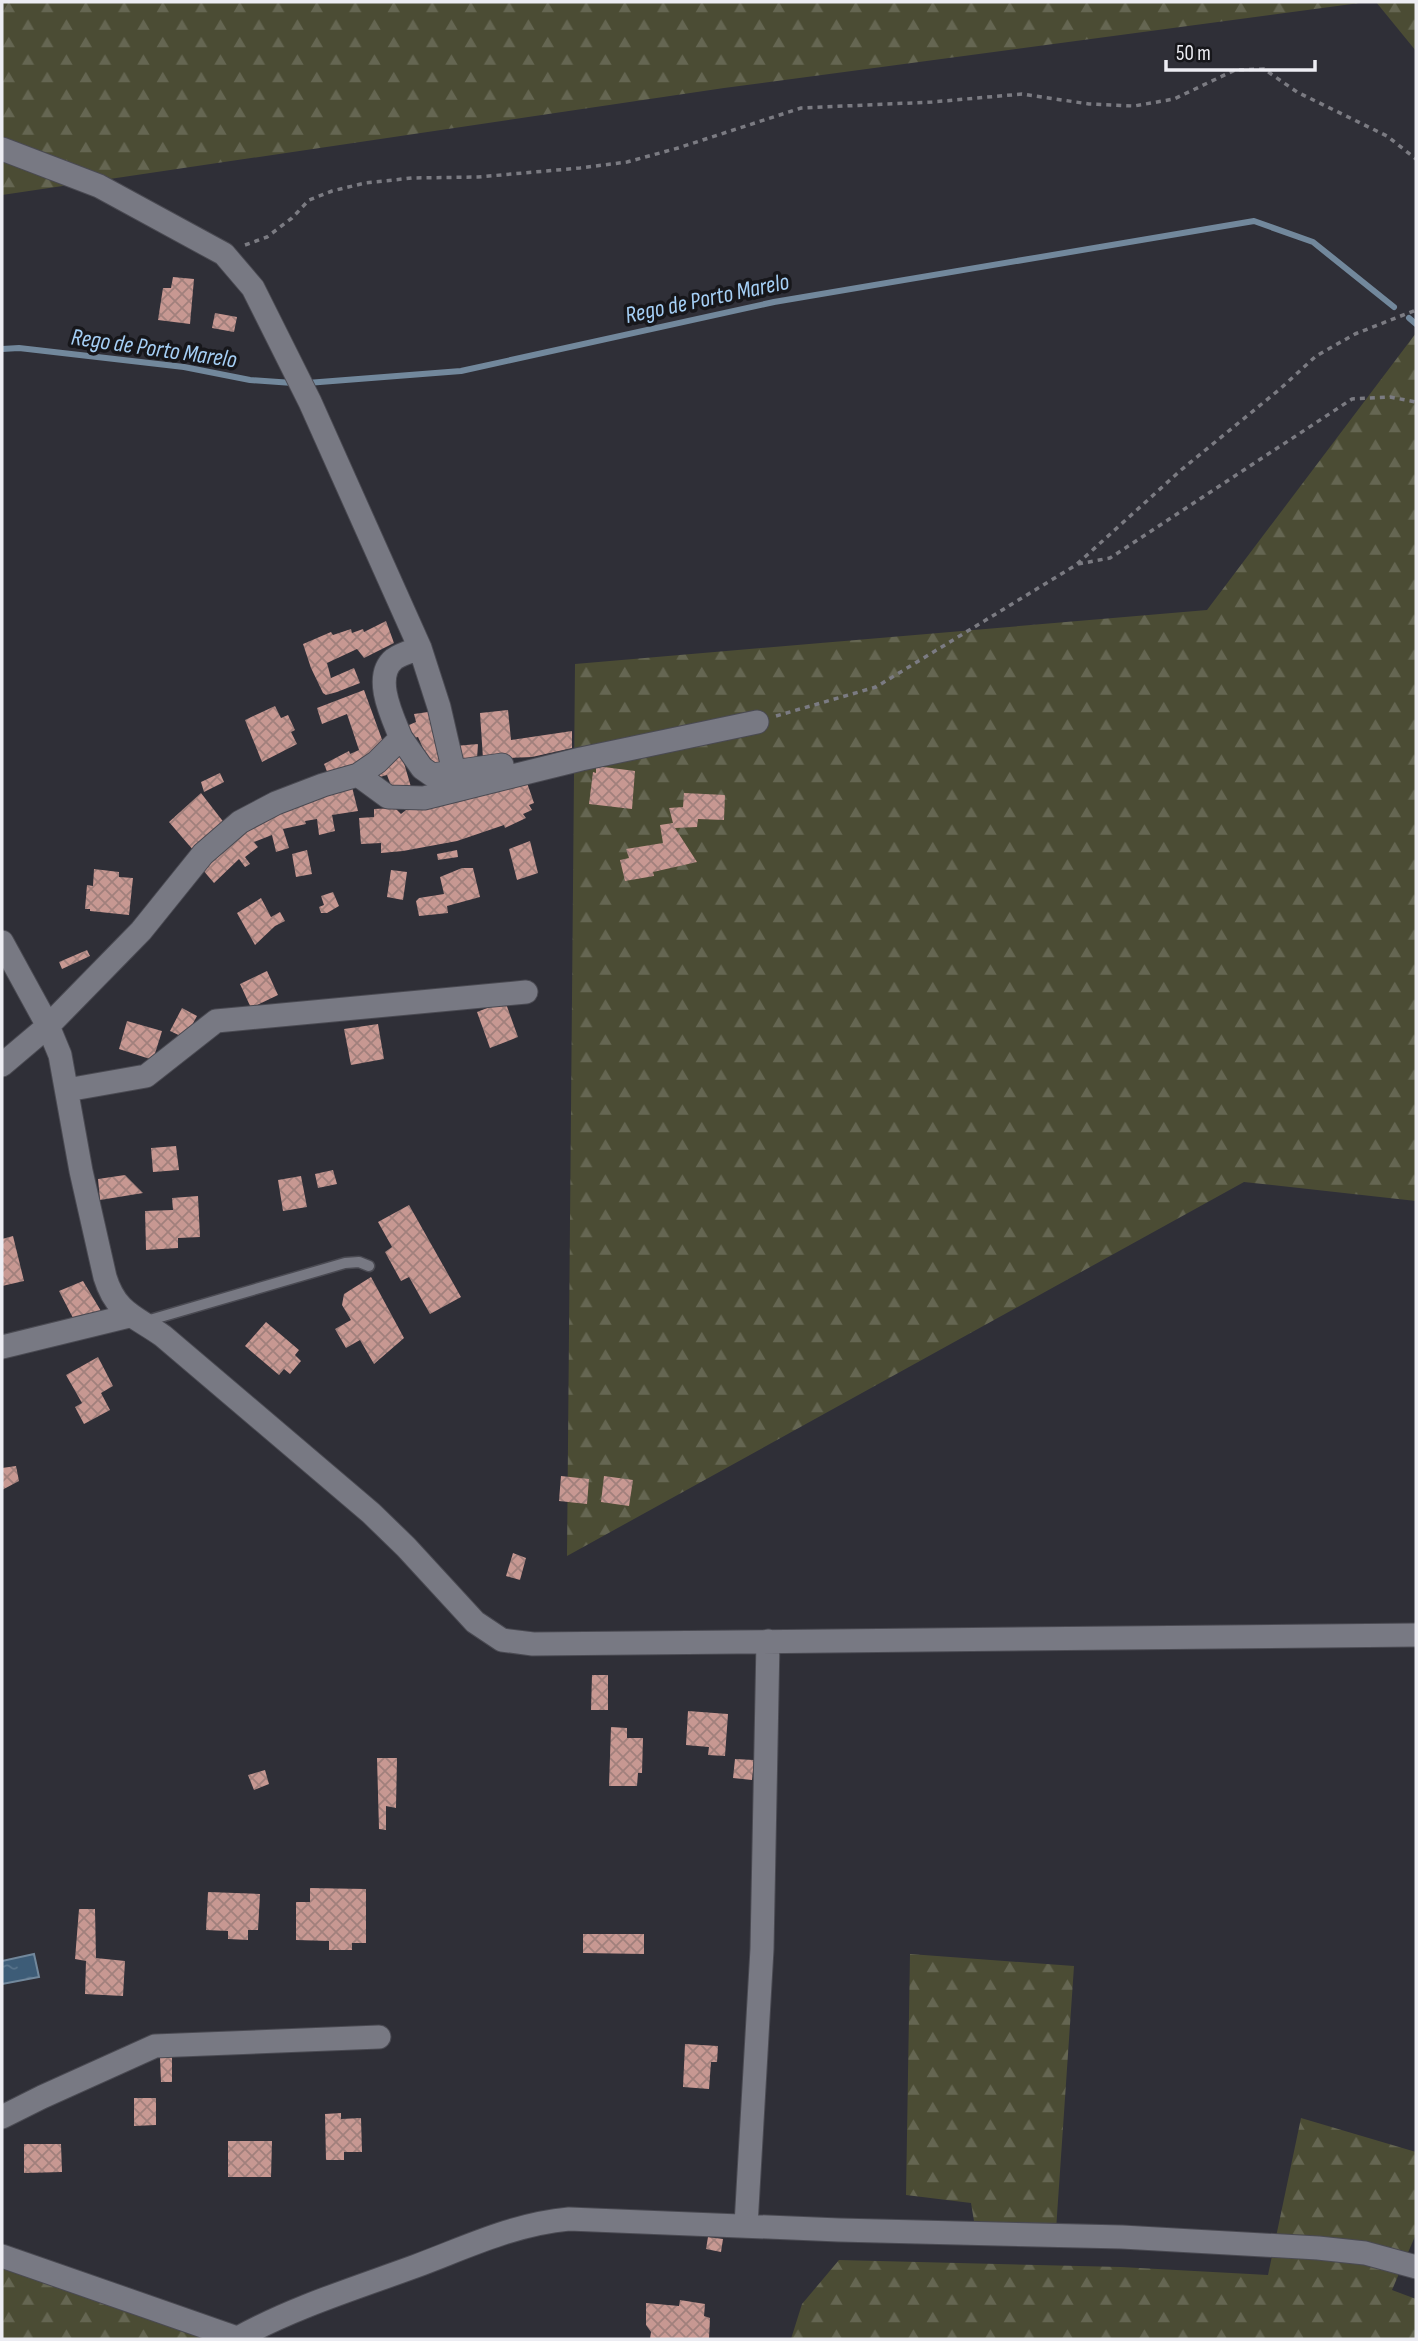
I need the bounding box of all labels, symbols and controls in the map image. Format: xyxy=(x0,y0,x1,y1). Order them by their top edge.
scale bar xyxy=(1166,28,1315,72)
text: 50 m xyxy=(1176,41,1211,66)
water label: Rego de Porto Marelo xyxy=(622,267,792,330)
water label: Rego de Porto Marelo xyxy=(69,323,239,375)

